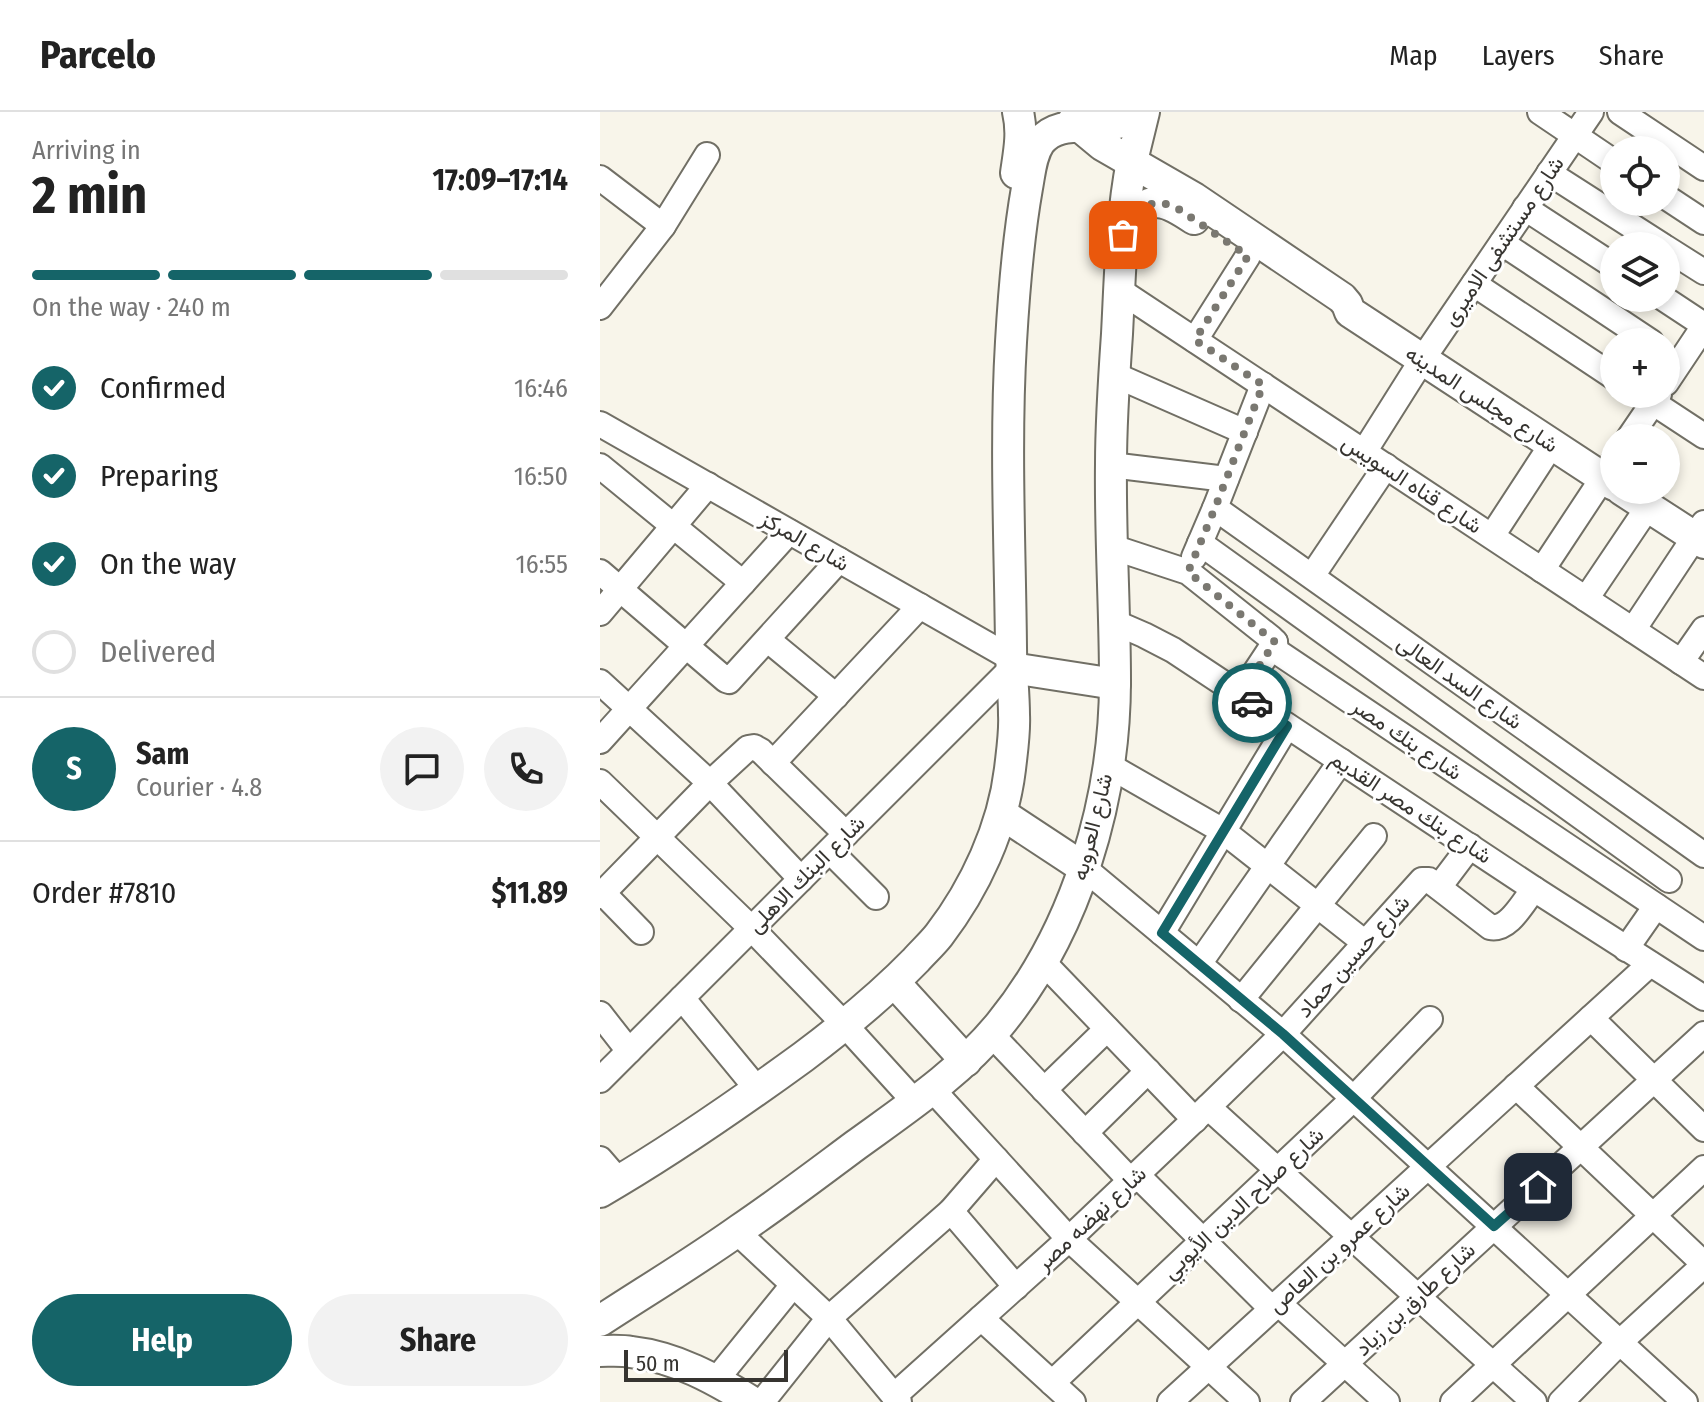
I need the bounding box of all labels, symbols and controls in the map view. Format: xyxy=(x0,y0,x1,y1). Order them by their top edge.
text: Parcelo xyxy=(40,32,156,78)
text: Map xyxy=(1389,39,1438,72)
text: Layers xyxy=(1482,39,1555,72)
text: Share xyxy=(1599,39,1664,72)
text: Arriving in xyxy=(32,135,141,166)
map controls xyxy=(1600,136,1680,504)
button: locate xyxy=(1600,136,1680,216)
street label: شارع مستشفى الاميرى xyxy=(1436,151,1571,331)
text: 17:09–17:14 xyxy=(432,162,568,198)
text: 2 min xyxy=(32,164,147,227)
pin xyxy=(1089,201,1157,269)
icon: bag xyxy=(1101,213,1145,257)
button: layers xyxy=(1600,232,1680,312)
text: On the way · 240 m xyxy=(32,292,231,323)
button: + xyxy=(1600,328,1680,408)
street label: شارع مجلس المدينه xyxy=(1400,339,1564,459)
icon: check xyxy=(32,366,76,410)
text: Confirmed xyxy=(100,370,226,406)
text: 16:46 xyxy=(514,373,568,404)
button: − xyxy=(1600,424,1680,504)
street label: شارع قناه السويس xyxy=(1336,429,1487,540)
icon: check xyxy=(32,454,76,498)
text: Preparing xyxy=(100,458,218,494)
text: 16:50 xyxy=(514,461,568,492)
street label: شارع المركز xyxy=(754,504,854,578)
icon: check xyxy=(32,542,76,586)
text: On the way xyxy=(100,546,236,582)
text: 16:55 xyxy=(516,549,568,580)
street label: شارع السد العالى xyxy=(1392,629,1528,736)
text: Delivered xyxy=(100,634,216,670)
courier xyxy=(1212,663,1292,743)
icon: car xyxy=(1230,681,1274,725)
street label: شارع بنك مصر xyxy=(1345,692,1467,787)
button: chat xyxy=(380,727,464,811)
button: phone xyxy=(484,727,568,811)
text: Sam xyxy=(136,736,189,772)
street label: شارع بنك مصر القديم xyxy=(1324,745,1497,870)
text: S xyxy=(66,751,82,787)
street label: شارع العروبه xyxy=(1066,771,1119,884)
text: Courier · 4.8 xyxy=(136,772,262,803)
street label: شارع البنك الاهلى xyxy=(742,810,871,939)
text: Order #7810 xyxy=(32,875,176,911)
text: $11.89 xyxy=(491,875,568,911)
street label: شارع حسين حماد xyxy=(1291,889,1416,1024)
street label: شارع صلاح الدين الأيوبي xyxy=(1157,1121,1333,1288)
pin xyxy=(1504,1153,1572,1221)
street label: شارع نهضه مصر xyxy=(1029,1160,1153,1277)
icon: home xyxy=(1516,1165,1560,1209)
street label: شارع عمرو بن العاص xyxy=(1263,1177,1416,1319)
street label: شارع طارق بن زياد xyxy=(1349,1236,1482,1362)
button: Help xyxy=(32,1294,292,1386)
button: Share xyxy=(308,1294,568,1386)
scale bar xyxy=(624,1346,788,1382)
text: 50 m xyxy=(636,1350,680,1377)

